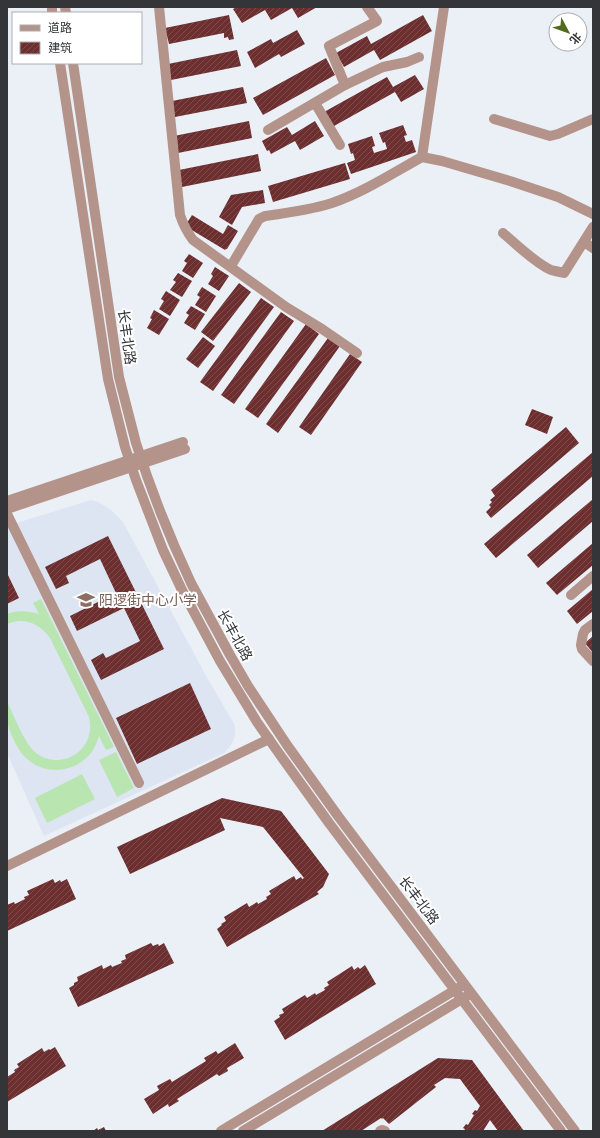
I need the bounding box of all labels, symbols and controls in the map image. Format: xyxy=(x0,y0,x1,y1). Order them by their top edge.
legend xyxy=(12,12,142,64)
north arrow xyxy=(548,12,588,52)
text: 道路 xyxy=(48,20,72,35)
text: 北 xyxy=(567,30,584,47)
text: 建筑 xyxy=(48,40,72,55)
street label: 长丰北路 xyxy=(115,308,140,366)
school or university icon: 阳逻街中心小学 xyxy=(76,590,96,610)
place label: 阳逻街中心小学 xyxy=(99,591,197,608)
street label: 长丰北路 xyxy=(214,606,256,663)
street label: 长丰北路 xyxy=(396,872,443,927)

